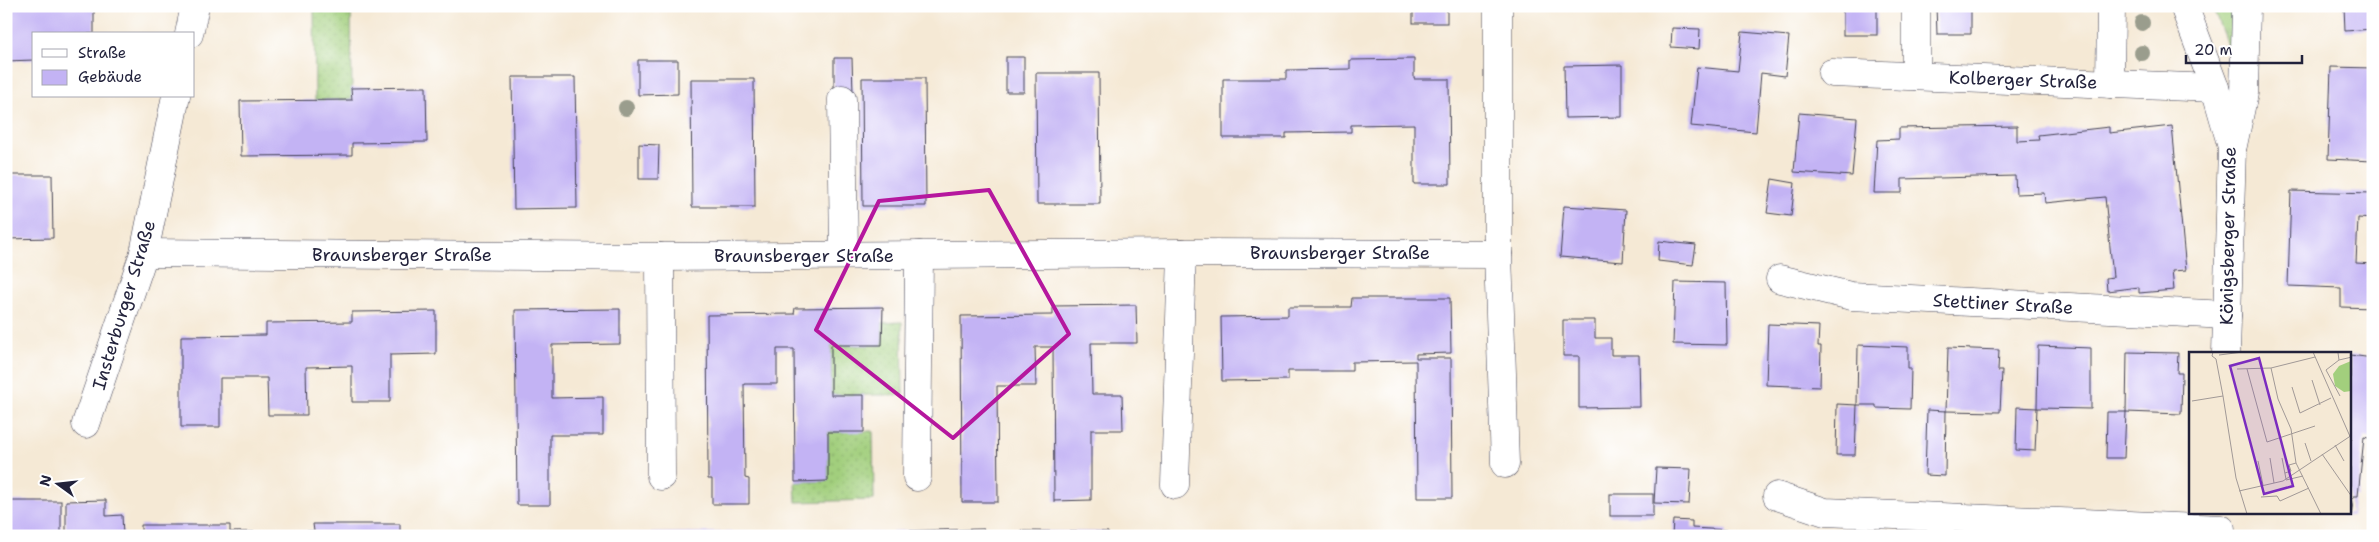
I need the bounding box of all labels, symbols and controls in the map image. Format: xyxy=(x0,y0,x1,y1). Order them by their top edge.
legend xyxy=(32,32,195,98)
scale bar xyxy=(2186,32,2303,64)
text: 20 m xyxy=(2194,40,2233,60)
text: Straße xyxy=(78,43,126,63)
street label: Kolberger Straße xyxy=(1948,65,2098,95)
text: Gebäude xyxy=(78,67,142,87)
street label: Königsberger Straße xyxy=(2214,147,2242,325)
street label: Insterburger Straße xyxy=(87,217,161,393)
street label: Braunsberger Straße xyxy=(1250,241,1430,265)
street label: Braunsberger Straße xyxy=(312,243,492,267)
street label: Braunsberger Straße xyxy=(714,244,894,268)
street label: Stettiner Straße xyxy=(1932,288,2074,320)
inset map xyxy=(2189,352,2352,514)
north arrow xyxy=(32,460,82,510)
text: N xyxy=(35,473,56,488)

